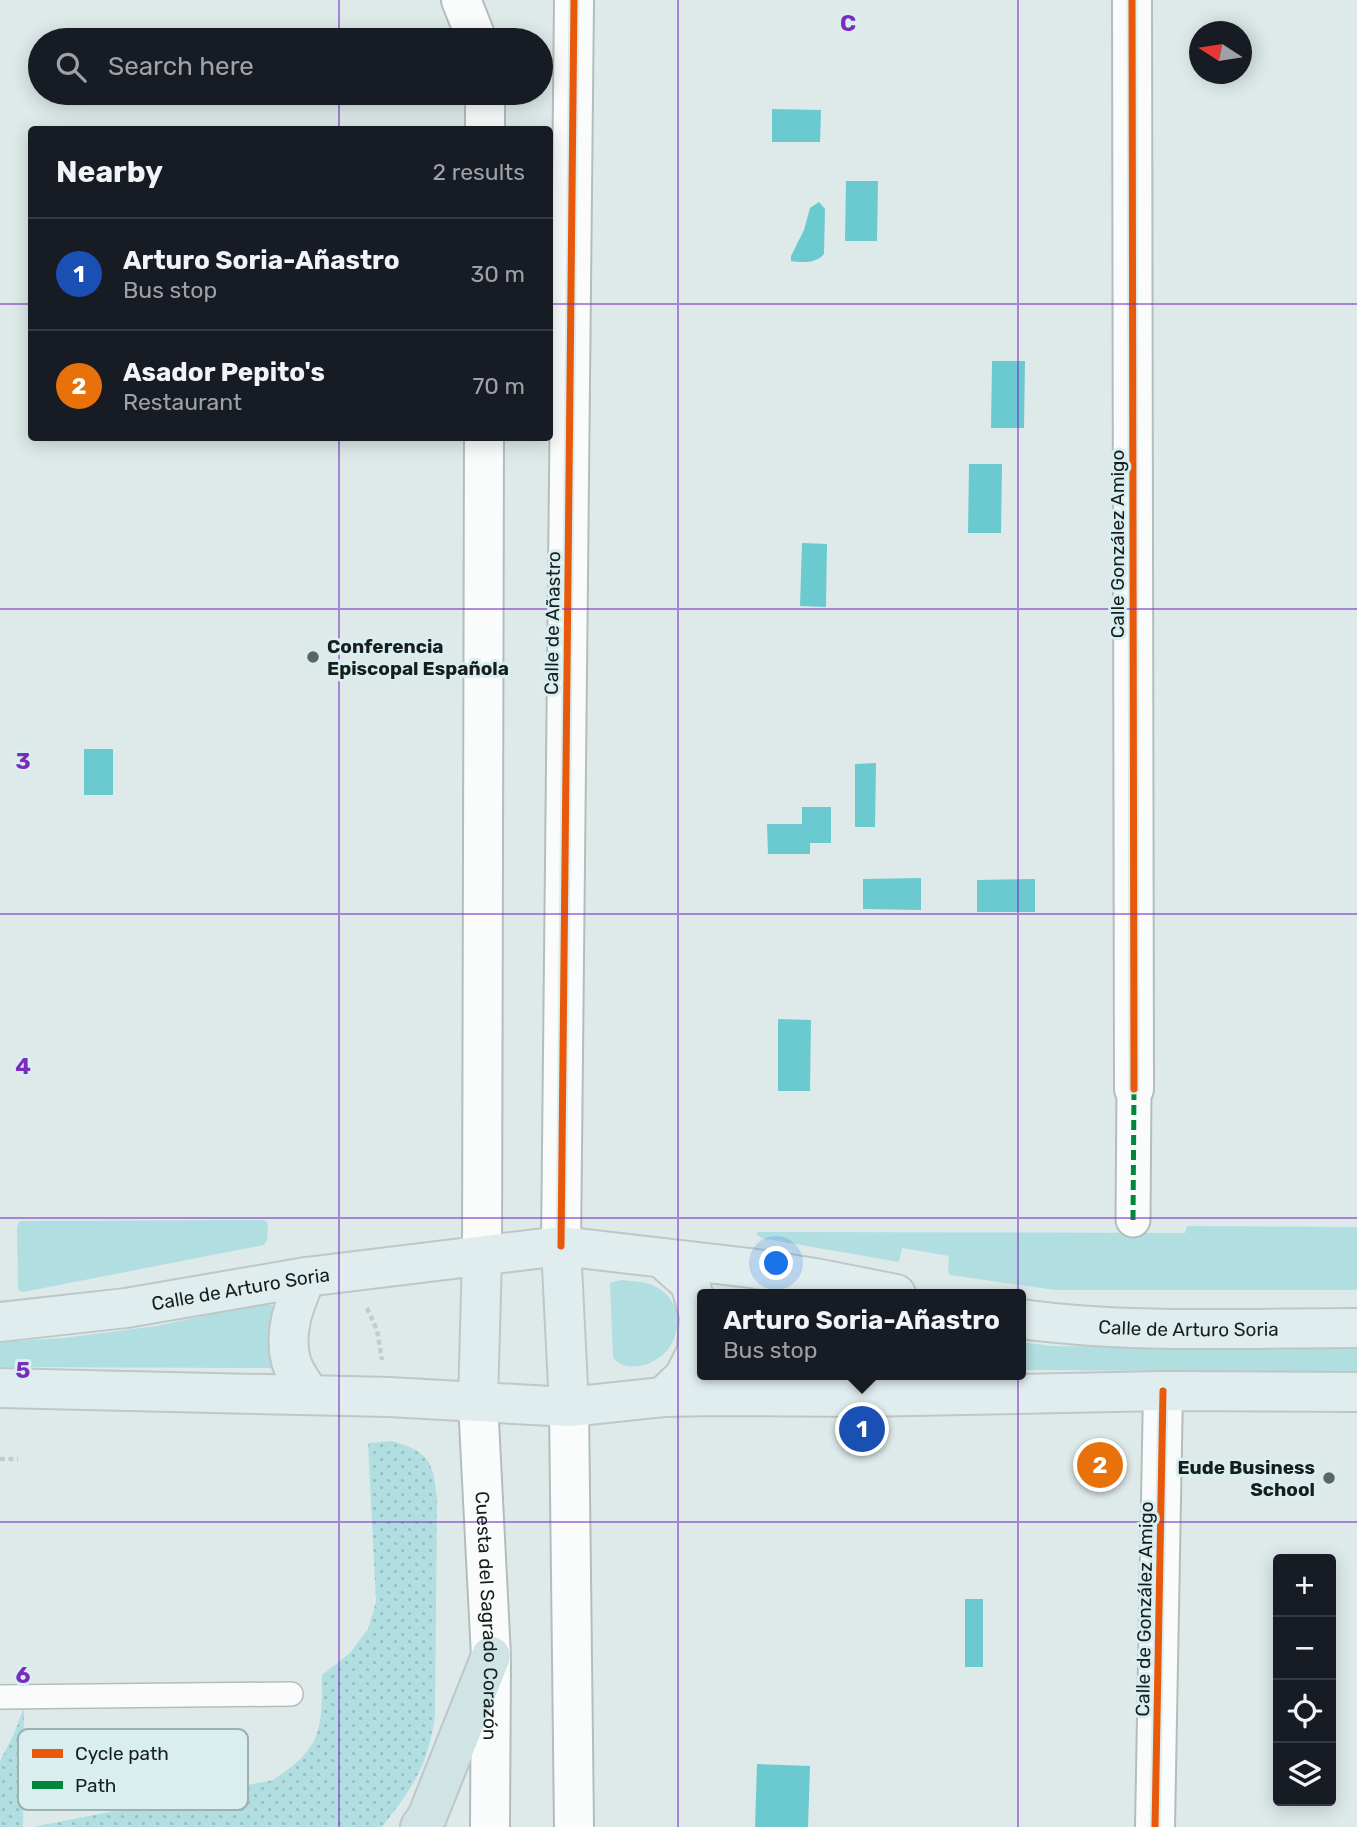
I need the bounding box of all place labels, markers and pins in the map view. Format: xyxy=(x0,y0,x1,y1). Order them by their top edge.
place label: Conferencia Episcopal Española xyxy=(327,635,509,680)
marker: Conferencia Episcopal Española xyxy=(305,649,321,665)
pin: 1 xyxy=(839,1403,885,1455)
pin: 2 xyxy=(1077,1439,1123,1491)
place label: Eude Business School xyxy=(1177,1456,1315,1501)
marker: Eude Business School xyxy=(1321,1470,1337,1486)

